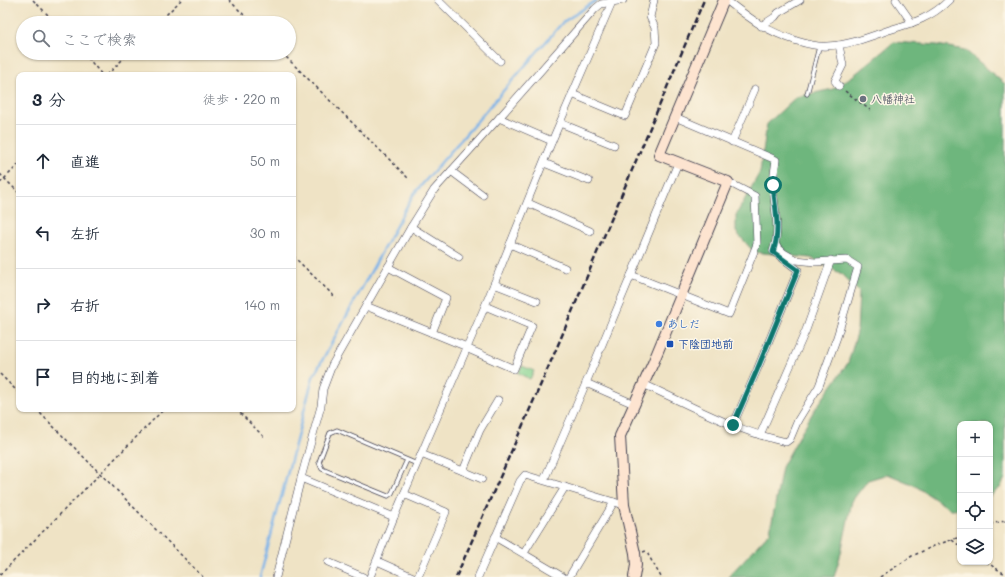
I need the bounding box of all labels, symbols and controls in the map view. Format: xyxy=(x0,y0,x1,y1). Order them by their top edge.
search box xyxy=(16,16,296,60)
icon: search xyxy=(30,27,52,49)
text: ここで検索 xyxy=(62,29,137,49)
text: 3 分 xyxy=(32,88,65,110)
text: 徒歩 · 220 m xyxy=(203,90,280,107)
place label: 八幡神社 xyxy=(871,91,915,106)
marker: 八幡神社 xyxy=(858,94,868,104)
icon: ahead xyxy=(32,150,54,172)
text: 直進 xyxy=(70,151,100,171)
text: 50 m xyxy=(250,152,280,169)
route start xyxy=(764,176,782,194)
icon: left xyxy=(32,222,54,244)
text: 左折 xyxy=(70,223,100,243)
text: 30 m xyxy=(250,224,280,241)
icon: right xyxy=(32,294,54,316)
text: 右折 xyxy=(70,295,100,315)
text: 140 m xyxy=(244,296,280,313)
place label: あしだ xyxy=(667,316,700,331)
marker: あしだ xyxy=(654,319,664,329)
place label: 下陰団地前 xyxy=(678,336,733,351)
marker: 下陰団地前 xyxy=(665,339,675,349)
icon: arrive xyxy=(32,366,54,388)
text: 目的地に到着 xyxy=(70,367,160,387)
route end xyxy=(724,416,742,434)
map controls xyxy=(957,421,993,565)
button: + xyxy=(957,421,993,457)
button: − xyxy=(957,457,993,493)
button: locate xyxy=(957,493,993,529)
button: layers xyxy=(957,529,993,565)

